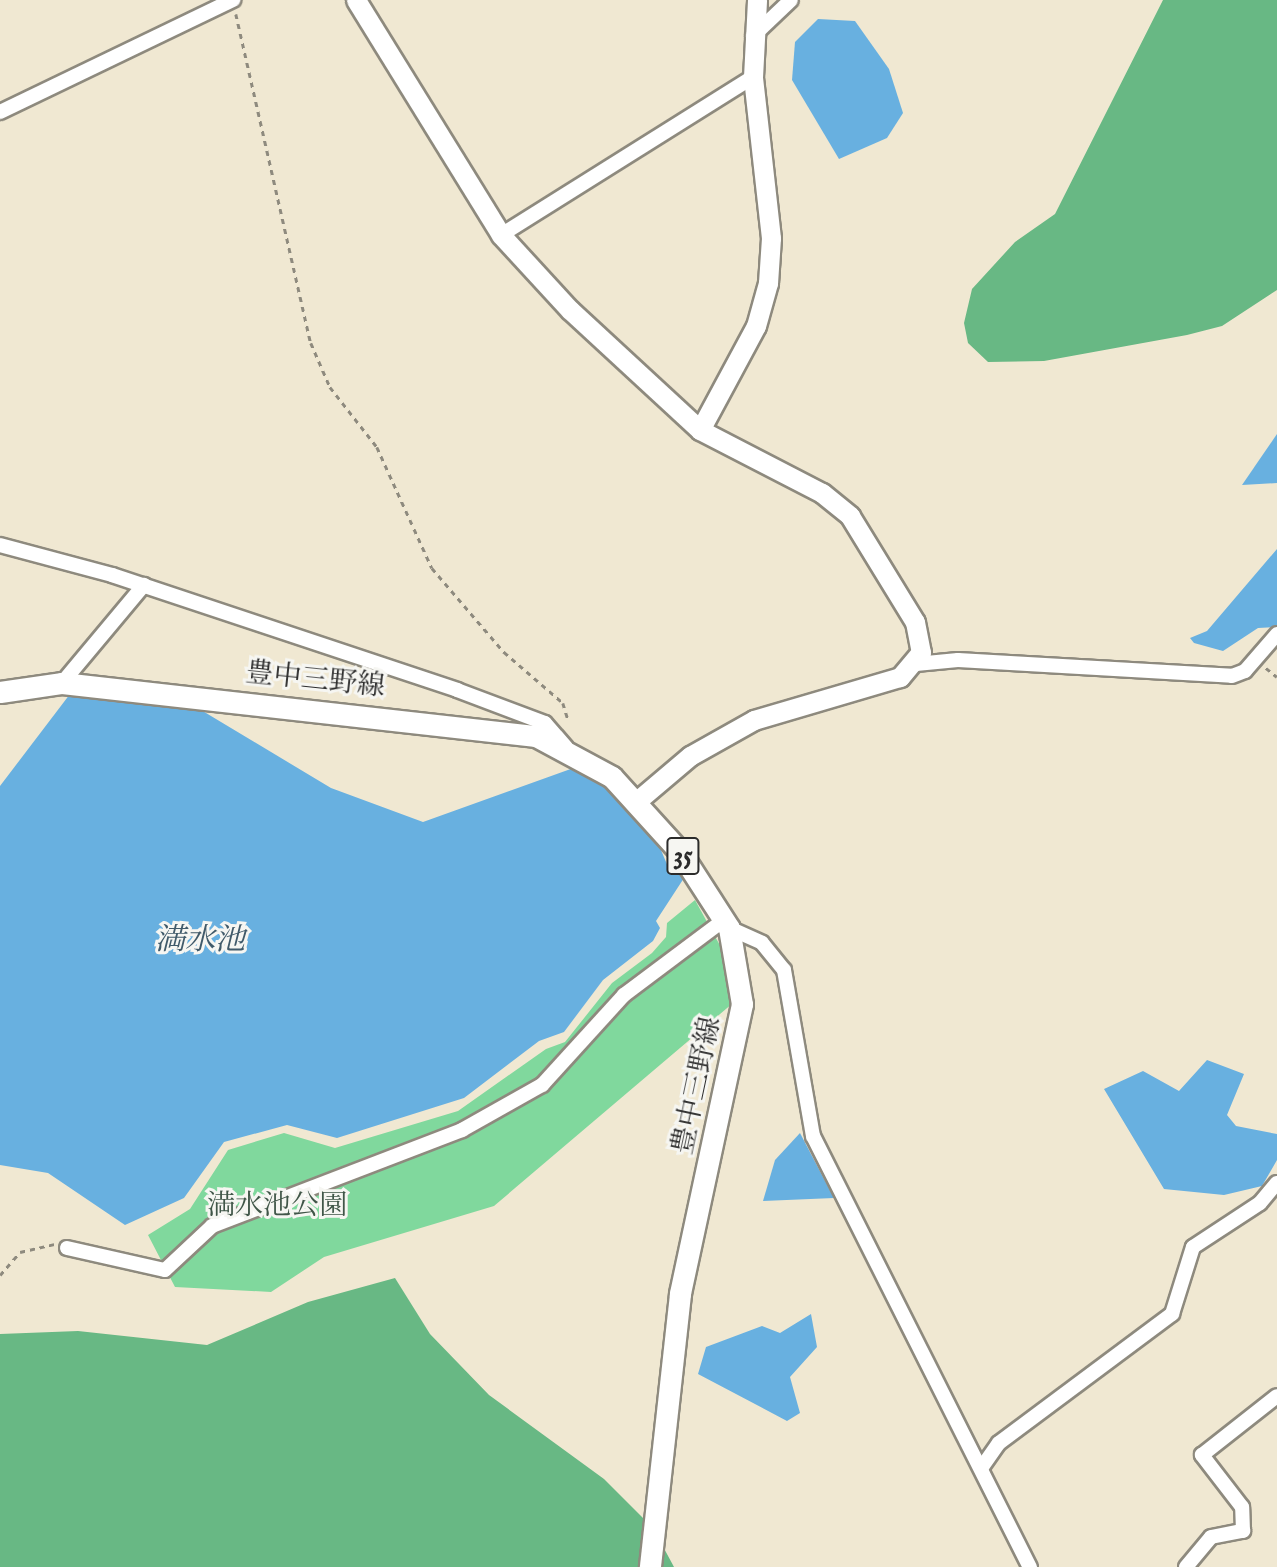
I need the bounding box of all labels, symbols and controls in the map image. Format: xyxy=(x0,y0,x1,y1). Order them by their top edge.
street label: 豊中三野線 xyxy=(244,657,386,705)
road number: 35 xyxy=(666,834,700,878)
water label: 満水池 xyxy=(155,923,245,959)
street label: 豊中三野線 xyxy=(667,1014,729,1158)
park label: 満水池公園 xyxy=(207,1190,347,1224)

